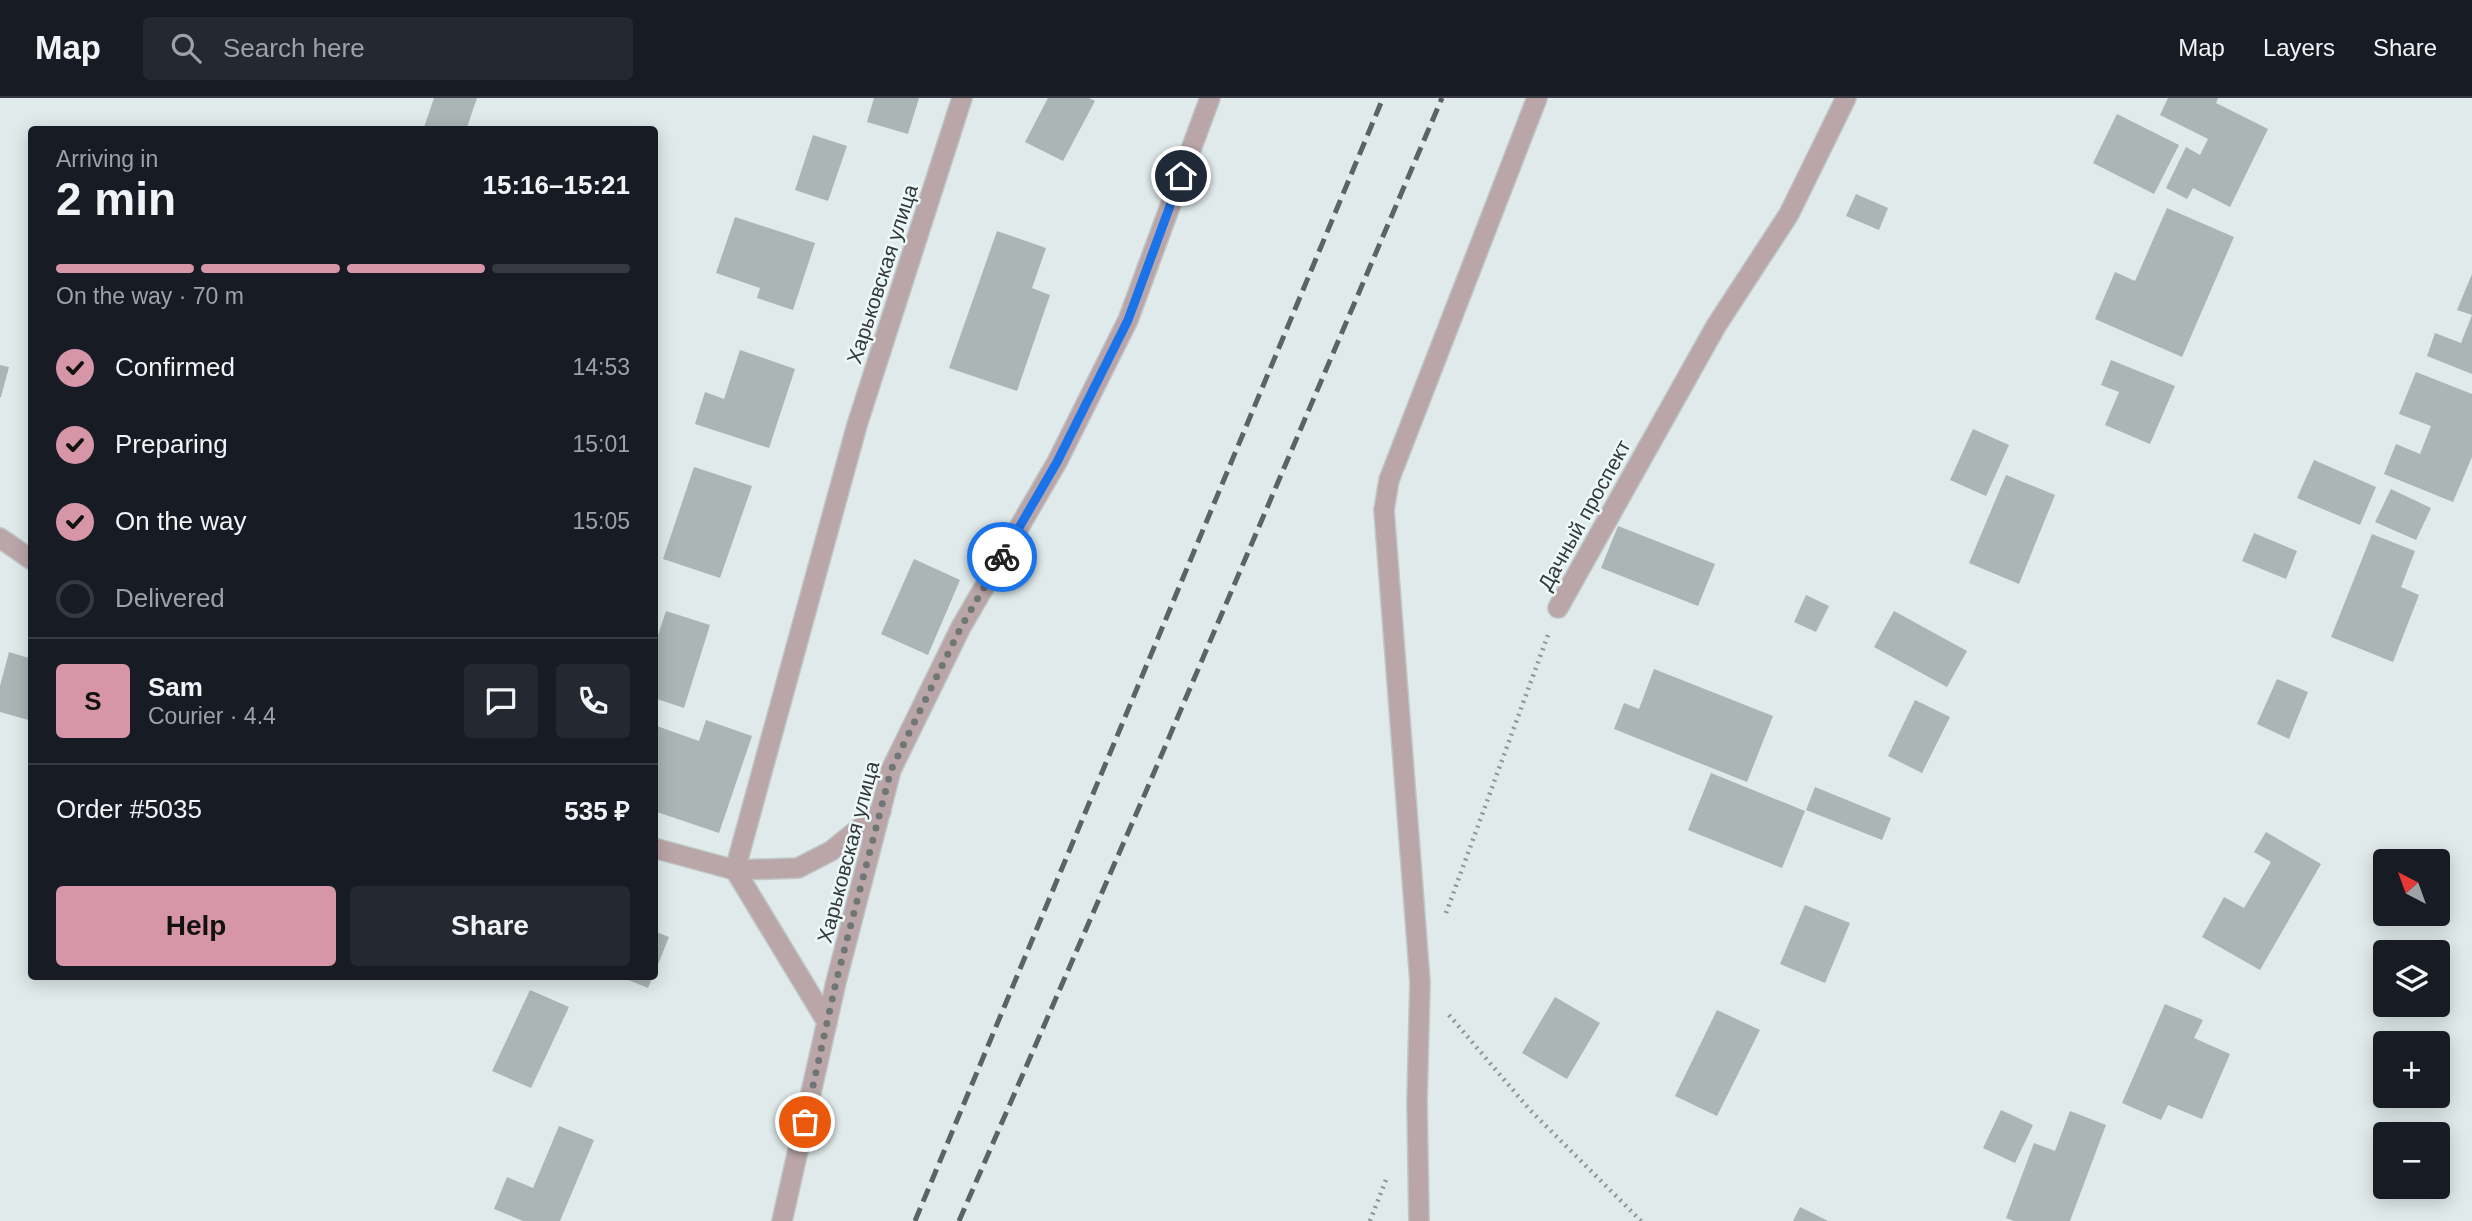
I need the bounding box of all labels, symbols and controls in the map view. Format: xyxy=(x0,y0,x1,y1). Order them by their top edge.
search box xyxy=(143,17,633,80)
text: Map xyxy=(35,29,101,66)
icon: search xyxy=(167,29,205,67)
text: Search here xyxy=(223,33,365,63)
text: Map xyxy=(2178,34,2225,61)
text: Layers xyxy=(2263,34,2335,61)
text: Share xyxy=(2373,34,2437,61)
text: Arriving in xyxy=(56,146,158,172)
pin xyxy=(1151,146,1211,206)
icon: home xyxy=(1162,157,1200,195)
text: 15:16–15:21 xyxy=(483,170,630,200)
text: 2 min xyxy=(56,173,176,225)
street label: Харьковская улица xyxy=(842,181,922,367)
text: On the way · 70 m xyxy=(56,283,244,309)
icon: check xyxy=(56,349,94,387)
text: Confirmed xyxy=(115,352,235,382)
text: 14:53 xyxy=(572,354,630,380)
icon: check xyxy=(56,426,94,464)
text: Preparing xyxy=(115,429,228,459)
text: 15:01 xyxy=(572,431,630,457)
street label: Дачный проспект xyxy=(1533,436,1635,594)
icon: check xyxy=(56,503,94,541)
text: On the way xyxy=(115,506,247,536)
text: 15:05 xyxy=(572,508,630,534)
courier xyxy=(967,522,1037,592)
icon: bike xyxy=(983,538,1021,576)
text: Delivered xyxy=(115,583,225,613)
button: chat xyxy=(464,664,538,738)
button: phone xyxy=(556,664,630,738)
text: Sam xyxy=(148,672,203,702)
text: S xyxy=(84,686,102,716)
text: Courier · 4.4 xyxy=(148,703,276,729)
street label: Харьковская улица xyxy=(813,758,883,945)
text: Order #5035 xyxy=(56,794,202,824)
text: 535 ₽ xyxy=(564,796,630,826)
north arrow xyxy=(2373,849,2450,926)
map controls xyxy=(2373,849,2450,1199)
button: Help xyxy=(56,886,336,966)
button: Share xyxy=(350,886,630,966)
button: layers xyxy=(2373,940,2450,1017)
button: + xyxy=(2373,1031,2450,1108)
pin xyxy=(775,1092,835,1152)
icon: bag xyxy=(786,1103,824,1141)
button: − xyxy=(2373,1122,2450,1199)

